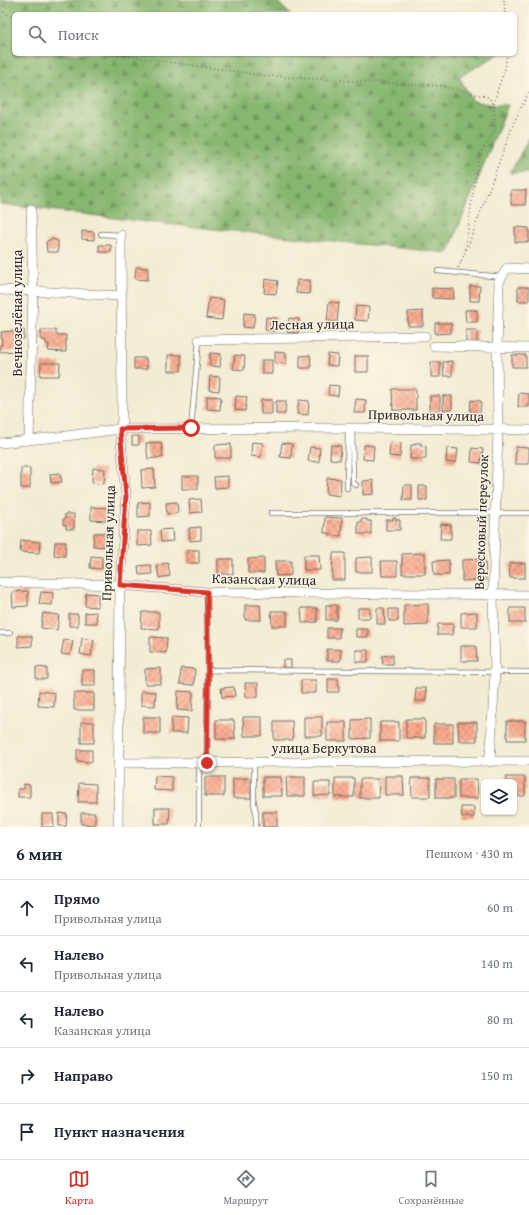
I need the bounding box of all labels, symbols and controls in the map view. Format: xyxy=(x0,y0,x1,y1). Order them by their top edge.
search box xyxy=(12,12,517,56)
icon: search xyxy=(26,23,48,45)
text: Поиск xyxy=(58,24,99,45)
street label: Вечнозелёная улица xyxy=(7,249,27,376)
street label: Лесная улица xyxy=(270,313,355,335)
street label: Привольная улица xyxy=(368,404,484,426)
route start xyxy=(182,419,200,437)
street label: Вересковый переулок xyxy=(469,453,493,590)
street label: Привольная улица xyxy=(96,484,120,601)
street label: Казанская улица xyxy=(212,568,317,590)
street label: улица Беркутова xyxy=(271,738,377,758)
route end xyxy=(198,754,216,772)
map controls xyxy=(481,779,517,815)
button: layers xyxy=(481,779,517,815)
text: 6 мин xyxy=(16,841,62,866)
text: Пешком · 430 m xyxy=(426,844,513,863)
text: Прямо xyxy=(54,888,100,909)
icon: ahead xyxy=(16,897,38,919)
text: 60 m xyxy=(487,898,513,917)
text: Привольная улица xyxy=(54,909,162,928)
text: Налево xyxy=(54,944,104,965)
icon: left xyxy=(16,953,38,975)
text: 140 m xyxy=(481,954,513,973)
text: Привольная улица xyxy=(54,965,162,984)
text: Налево xyxy=(54,1000,104,1021)
icon: left xyxy=(16,1009,38,1031)
text: 80 m xyxy=(487,1010,513,1029)
text: Казанская улица xyxy=(54,1021,151,1040)
icon: right xyxy=(16,1065,38,1087)
text: Направо xyxy=(54,1065,113,1086)
text: 150 m xyxy=(481,1066,513,1085)
icon: arrive xyxy=(16,1121,38,1143)
text: Пункт назначения xyxy=(54,1121,185,1142)
tab: Карта xyxy=(65,1168,93,1208)
tab: Маршрут xyxy=(223,1168,268,1208)
tab: Сохранённые xyxy=(398,1168,464,1208)

